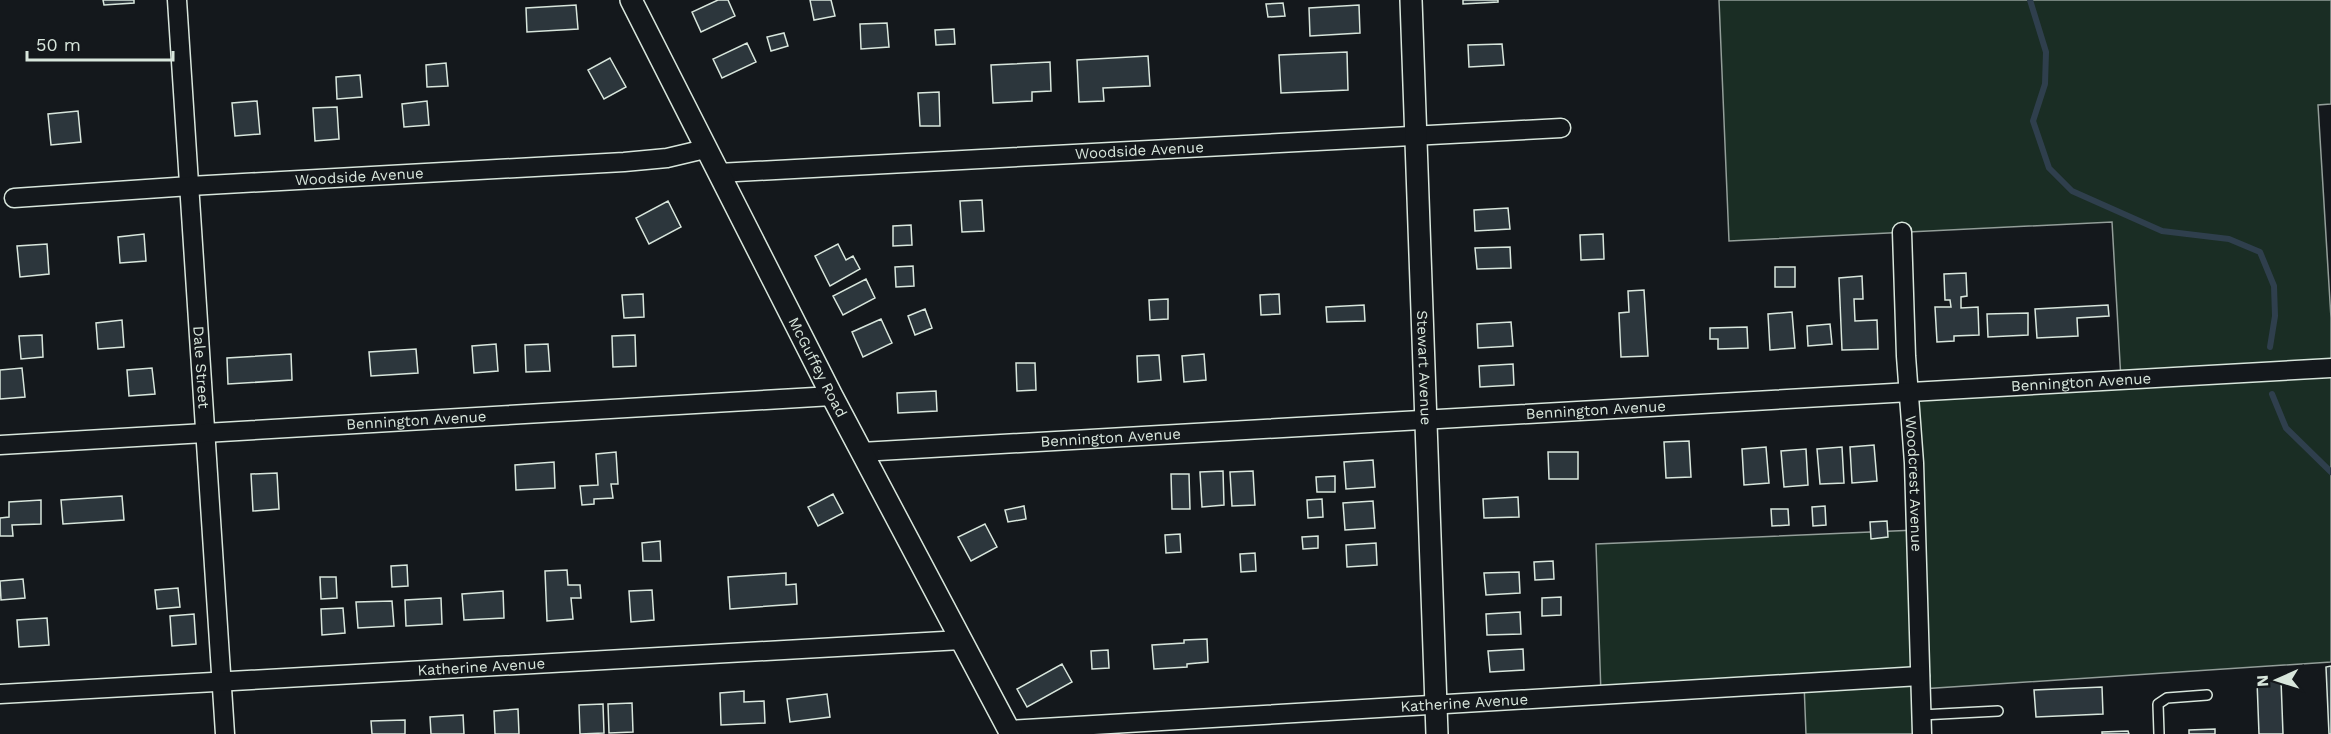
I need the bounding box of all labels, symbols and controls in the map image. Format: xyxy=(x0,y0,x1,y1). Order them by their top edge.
scale bar xyxy=(27,24,172,62)
text: 50 m xyxy=(36,34,81,55)
street label: Woodside Avenue xyxy=(1075,138,1204,163)
street label: Woodside Avenue xyxy=(294,164,424,189)
street label: Stewart Avenue xyxy=(1413,310,1435,425)
street label: McGuffey Road xyxy=(785,314,851,421)
street label: Dale Street xyxy=(189,325,213,410)
street label: Bennington Avenue xyxy=(2010,369,2152,395)
street label: Bennington Avenue xyxy=(1525,397,1666,423)
street label: Bennington Avenue xyxy=(346,407,487,434)
street label: Woodcrest Avenue xyxy=(1901,415,1926,552)
street label: Bennington Avenue xyxy=(1040,425,1181,451)
north arrow xyxy=(2247,650,2307,710)
street label: Katherine Avenue xyxy=(417,654,546,680)
text: N xyxy=(2253,674,2272,687)
street label: Katherine Avenue xyxy=(1400,690,1529,716)

